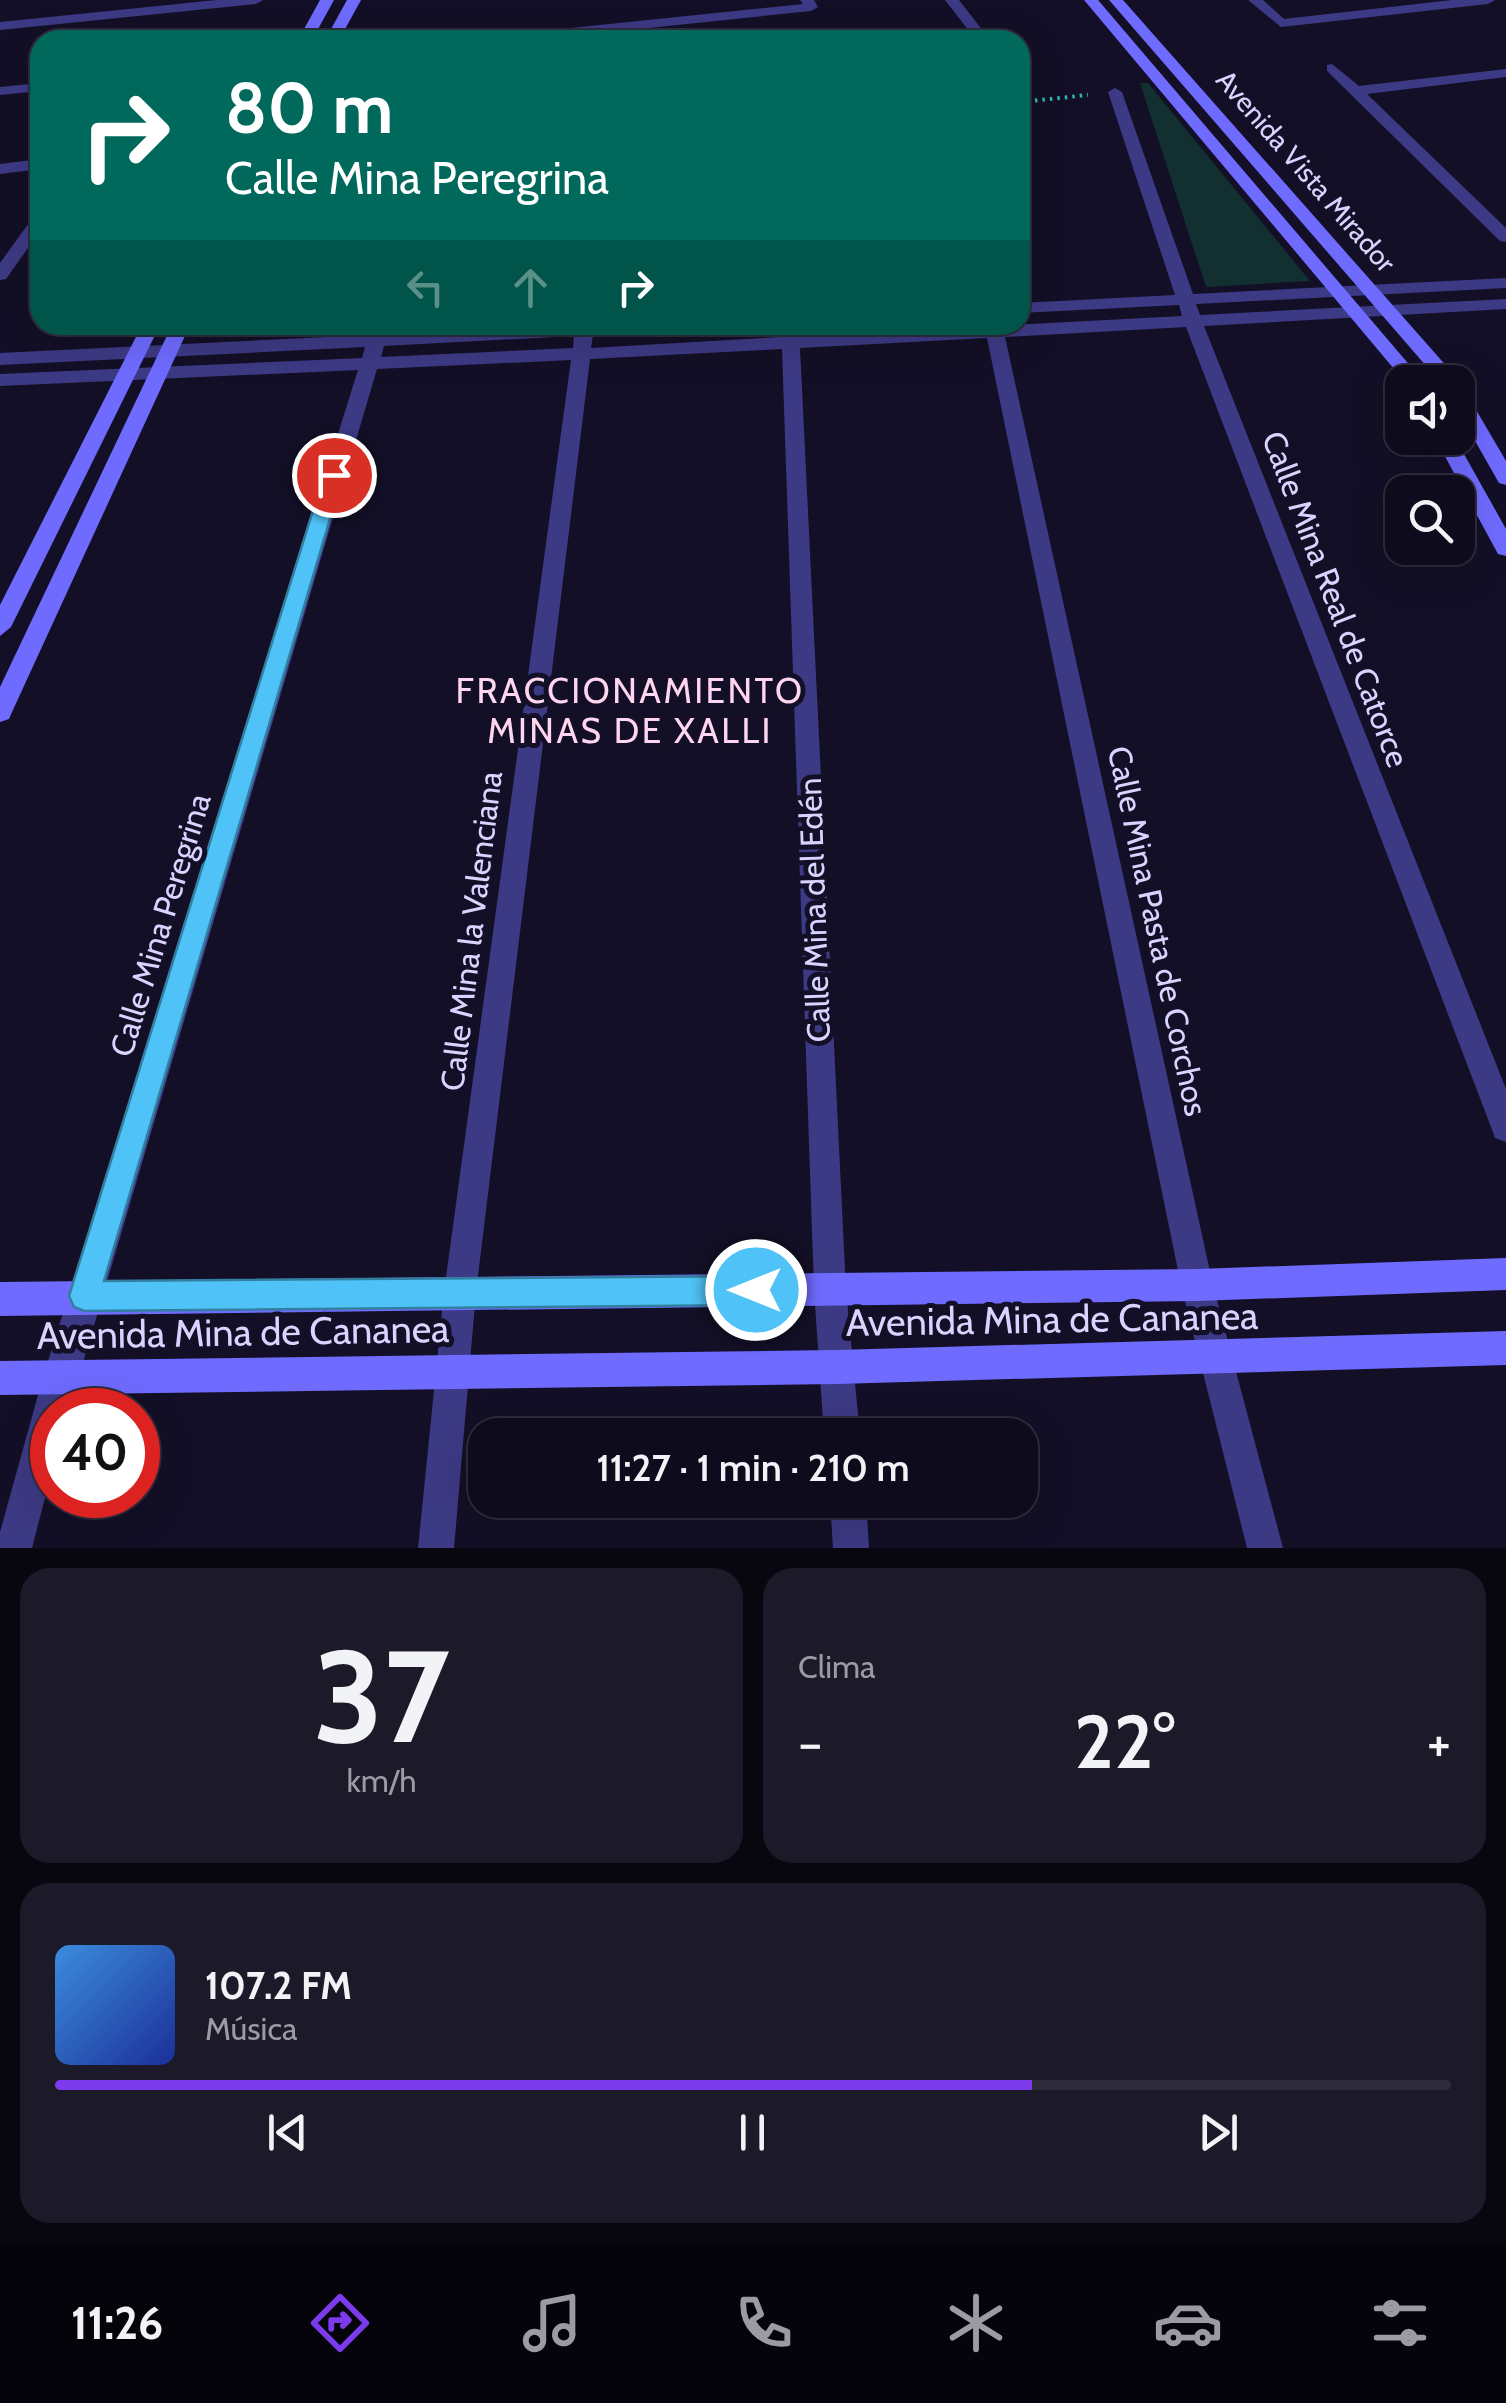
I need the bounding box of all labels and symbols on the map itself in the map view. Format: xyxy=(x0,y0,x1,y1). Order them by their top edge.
street label: Avenida Vista Mirador xyxy=(1209,63,1403,279)
street label: Calle Mina Real de Catorce xyxy=(1254,426,1418,772)
pin xyxy=(292,433,377,518)
district label: FRACCIONAMIENTO MINAS DE XALLI xyxy=(456,669,804,752)
street label: Calle Mina Pasta de Corchos xyxy=(1100,743,1216,1119)
street label: Calle Mina la Valenciana xyxy=(432,768,510,1093)
street label: Calle Mina del Edén xyxy=(790,777,838,1043)
street label: Calle Mina Peregrina xyxy=(101,788,219,1061)
position arrow xyxy=(704,1238,808,1342)
street label: Avenida Mina de Cananea xyxy=(845,1292,1259,1346)
street label: Avenida Mina de Cananea xyxy=(36,1305,450,1359)
speed limit sign: 40 xyxy=(30,1388,160,1518)

